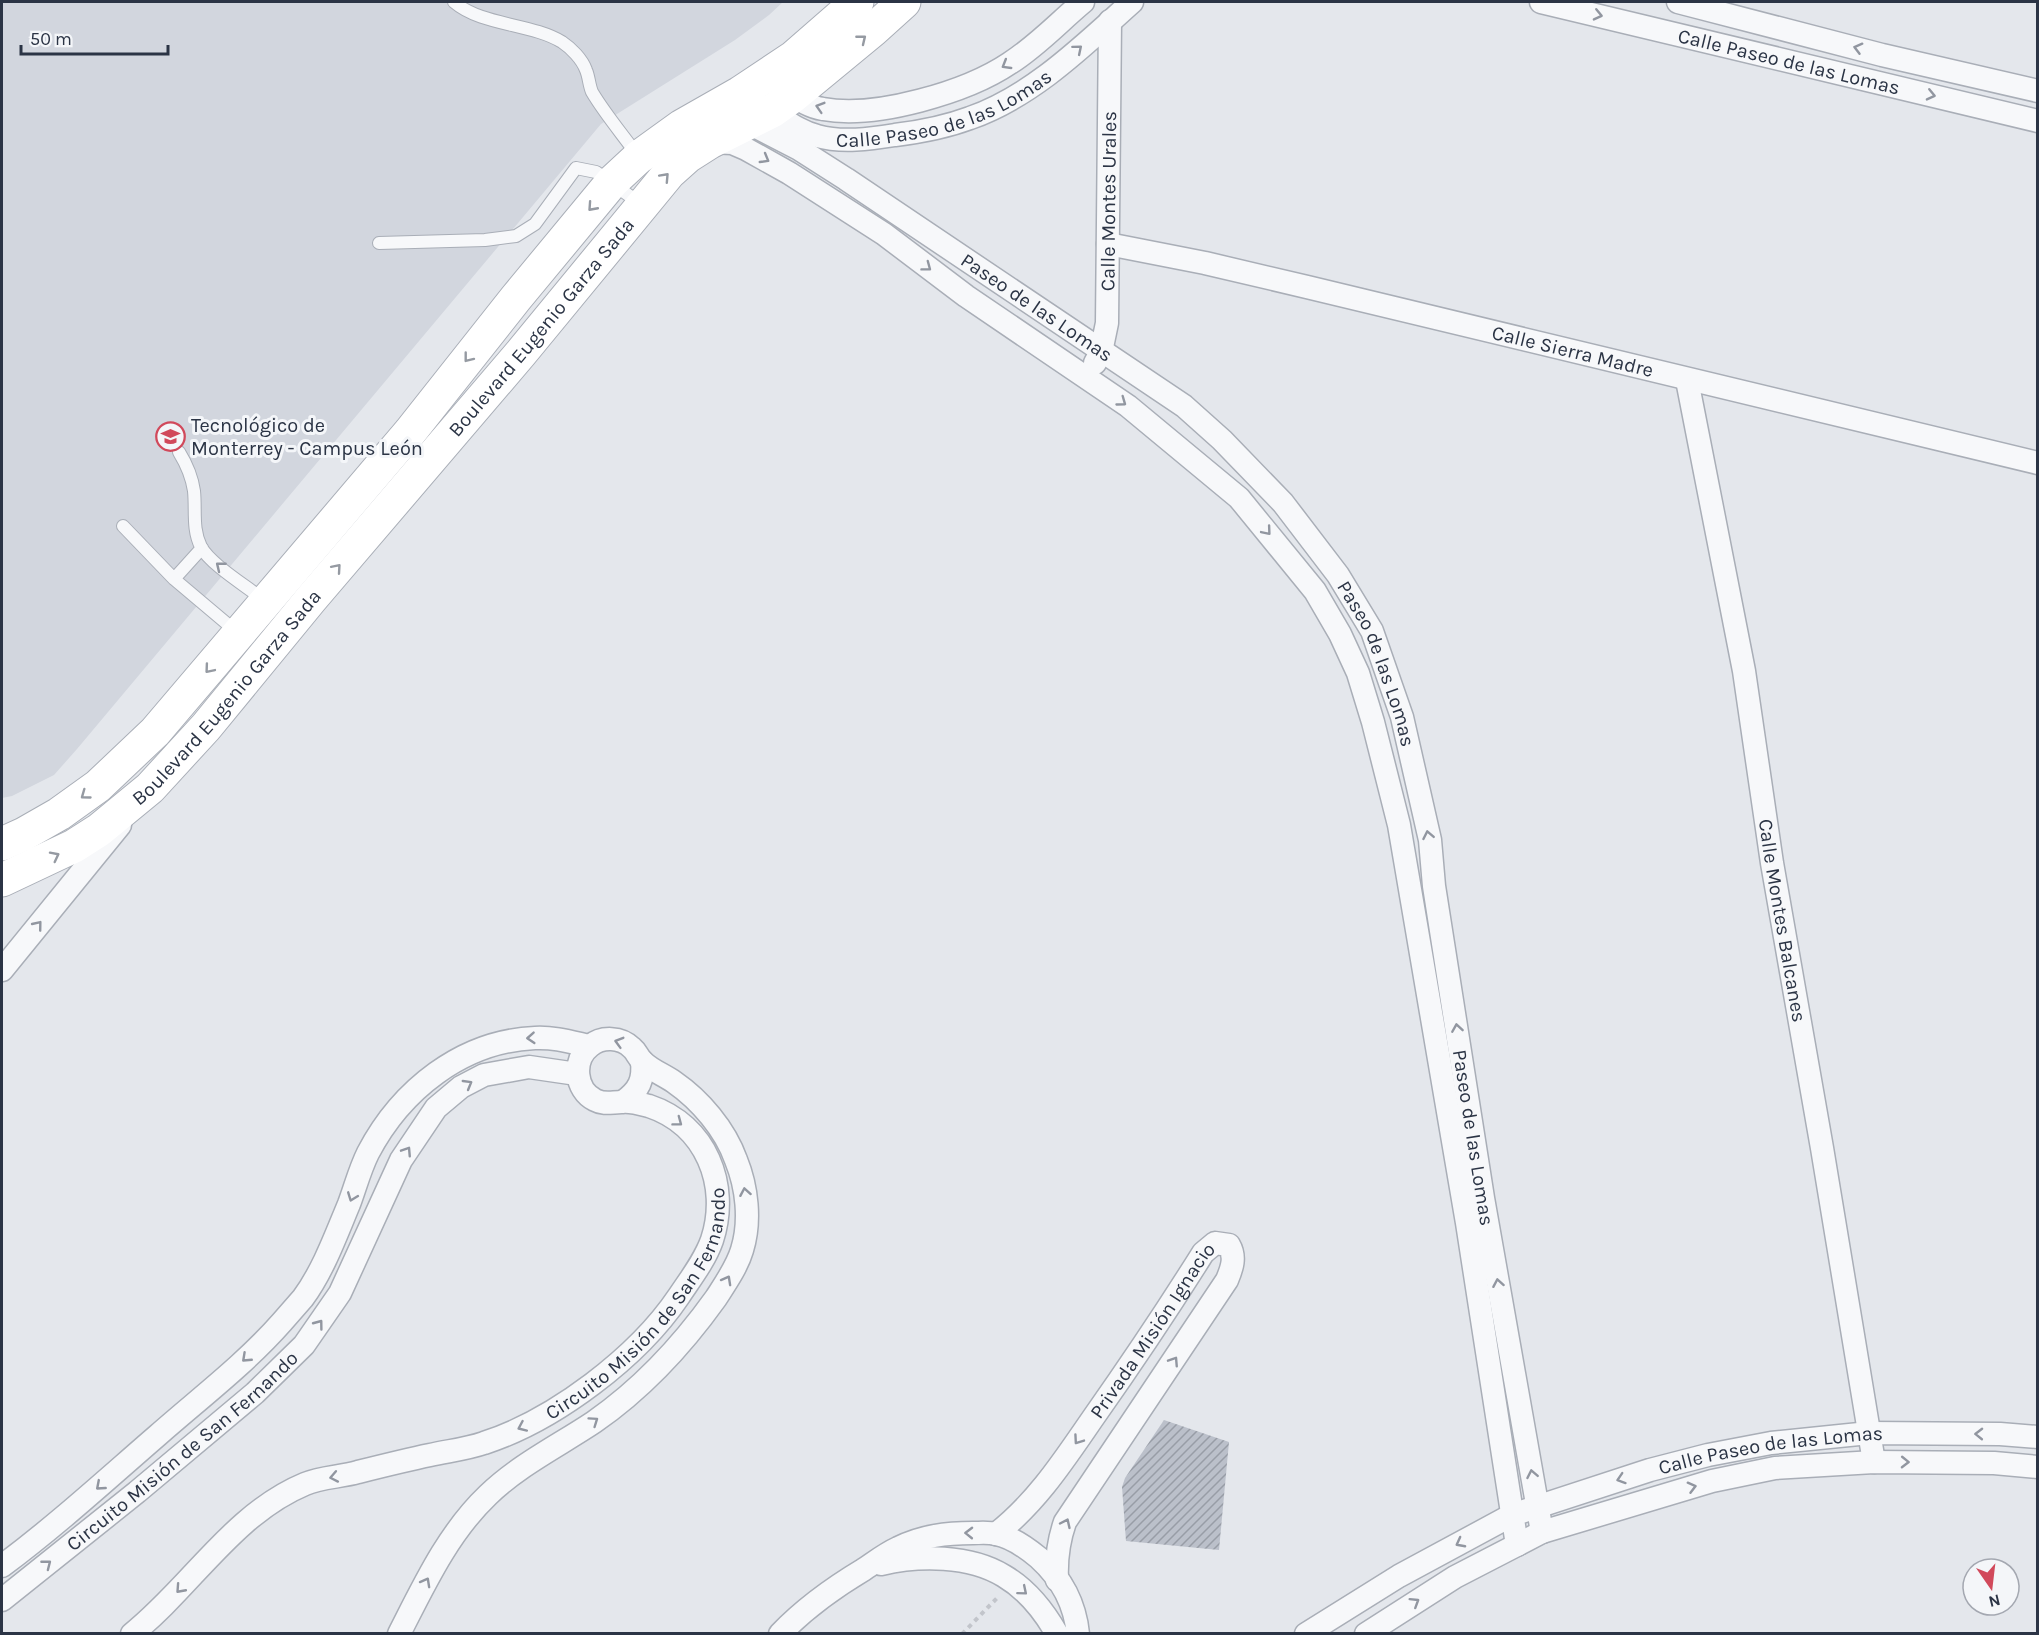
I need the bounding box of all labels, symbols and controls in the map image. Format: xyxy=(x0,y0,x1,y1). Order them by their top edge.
one-way arrow xyxy=(1593,8,1603,21)
scale bar xyxy=(21,18,168,56)
street label: Calle Paseo de las Lomas xyxy=(1676,24,1902,99)
text: 50 m xyxy=(30,28,72,50)
one-way arrow xyxy=(855,35,866,46)
one-way arrow xyxy=(1853,43,1863,56)
one-way arrow xyxy=(1071,45,1082,56)
one-way arrow xyxy=(1002,58,1012,70)
street label: Calle Paseo de las Lomas xyxy=(836,64,1056,151)
one-way arrow xyxy=(1925,88,1935,101)
one-way arrow xyxy=(815,102,826,114)
street label: Calle Montes Urales xyxy=(1096,111,1121,291)
one-way arrow xyxy=(759,152,769,163)
one-way arrow xyxy=(658,174,669,184)
one-way arrow xyxy=(588,200,599,211)
street label: Boulevard Eugenio Garza Sada xyxy=(444,213,639,441)
street label: Paseo de las Lomas xyxy=(957,248,1117,366)
one-way arrow xyxy=(921,259,932,270)
street label: Calle Sierra Madre xyxy=(1490,320,1656,382)
one-way arrow xyxy=(465,351,476,362)
one-way arrow xyxy=(1115,395,1126,406)
place label: Tecnológico de Monterrey - Campus León xyxy=(191,414,423,460)
school or university icon: Tecnológico de Monterrey - Campus León xyxy=(154,421,186,453)
one-way arrow xyxy=(1260,524,1271,535)
one-way arrow xyxy=(216,562,227,573)
one-way arrow xyxy=(330,564,341,575)
street label: Paseo de las Lomas xyxy=(1333,576,1420,749)
street label: Boulevard Eugenio Garza Sada xyxy=(127,585,326,810)
one-way arrow xyxy=(205,662,216,673)
one-way arrow xyxy=(81,788,92,799)
street label: Calle Montes Balcanes xyxy=(1754,817,1811,1024)
one-way arrow xyxy=(1422,830,1435,840)
one-way arrow xyxy=(48,851,59,863)
one-way arrow xyxy=(31,921,42,932)
one-way arrow xyxy=(1451,1023,1463,1032)
one-way arrow xyxy=(527,1032,536,1045)
one-way arrow xyxy=(614,1037,625,1049)
street label: Paseo de las Lomas xyxy=(1448,1048,1499,1227)
one-way arrow xyxy=(462,1080,472,1091)
one-way arrow xyxy=(671,1115,682,1126)
one-way arrow xyxy=(400,1147,411,1158)
street label: Circuito Misión de San Fernando xyxy=(541,1187,729,1424)
one-way arrow xyxy=(739,1188,751,1197)
one-way arrow xyxy=(346,1191,359,1201)
street label: Privada Misión Ignacio xyxy=(1085,1237,1219,1423)
one-way arrow xyxy=(720,1276,731,1286)
one-way arrow xyxy=(1492,1278,1504,1287)
one-way arrow xyxy=(312,1320,323,1331)
street label: Circuito Misión de San Fernando xyxy=(62,1346,303,1555)
one-way arrow xyxy=(243,1351,253,1362)
one-way arrow xyxy=(1166,1356,1177,1367)
one-way arrow xyxy=(588,1417,599,1428)
one-way arrow xyxy=(517,1419,528,1431)
street label: Calle Paseo de las Lomas xyxy=(1656,1421,1883,1479)
one-way arrow xyxy=(1975,1427,1984,1440)
one-way arrow xyxy=(1074,1434,1085,1445)
one-way arrow xyxy=(1901,1456,1910,1468)
one-way arrow xyxy=(330,1470,340,1483)
one-way arrow xyxy=(1526,1470,1539,1480)
one-way arrow xyxy=(1616,1472,1627,1484)
one-way arrow xyxy=(96,1479,106,1490)
one-way arrow xyxy=(1686,1482,1697,1494)
one-way arrow xyxy=(1058,1518,1070,1529)
one-way arrow xyxy=(965,1527,974,1539)
one-way arrow xyxy=(1456,1536,1467,1547)
north arrow xyxy=(1961,1557,2021,1617)
one-way arrow xyxy=(41,1560,52,1571)
one-way arrow xyxy=(419,1577,430,1588)
one-way arrow xyxy=(176,1582,187,1593)
one-way arrow xyxy=(1016,1584,1027,1595)
text: N xyxy=(1987,1590,2002,1612)
one-way arrow xyxy=(1409,1597,1419,1609)

